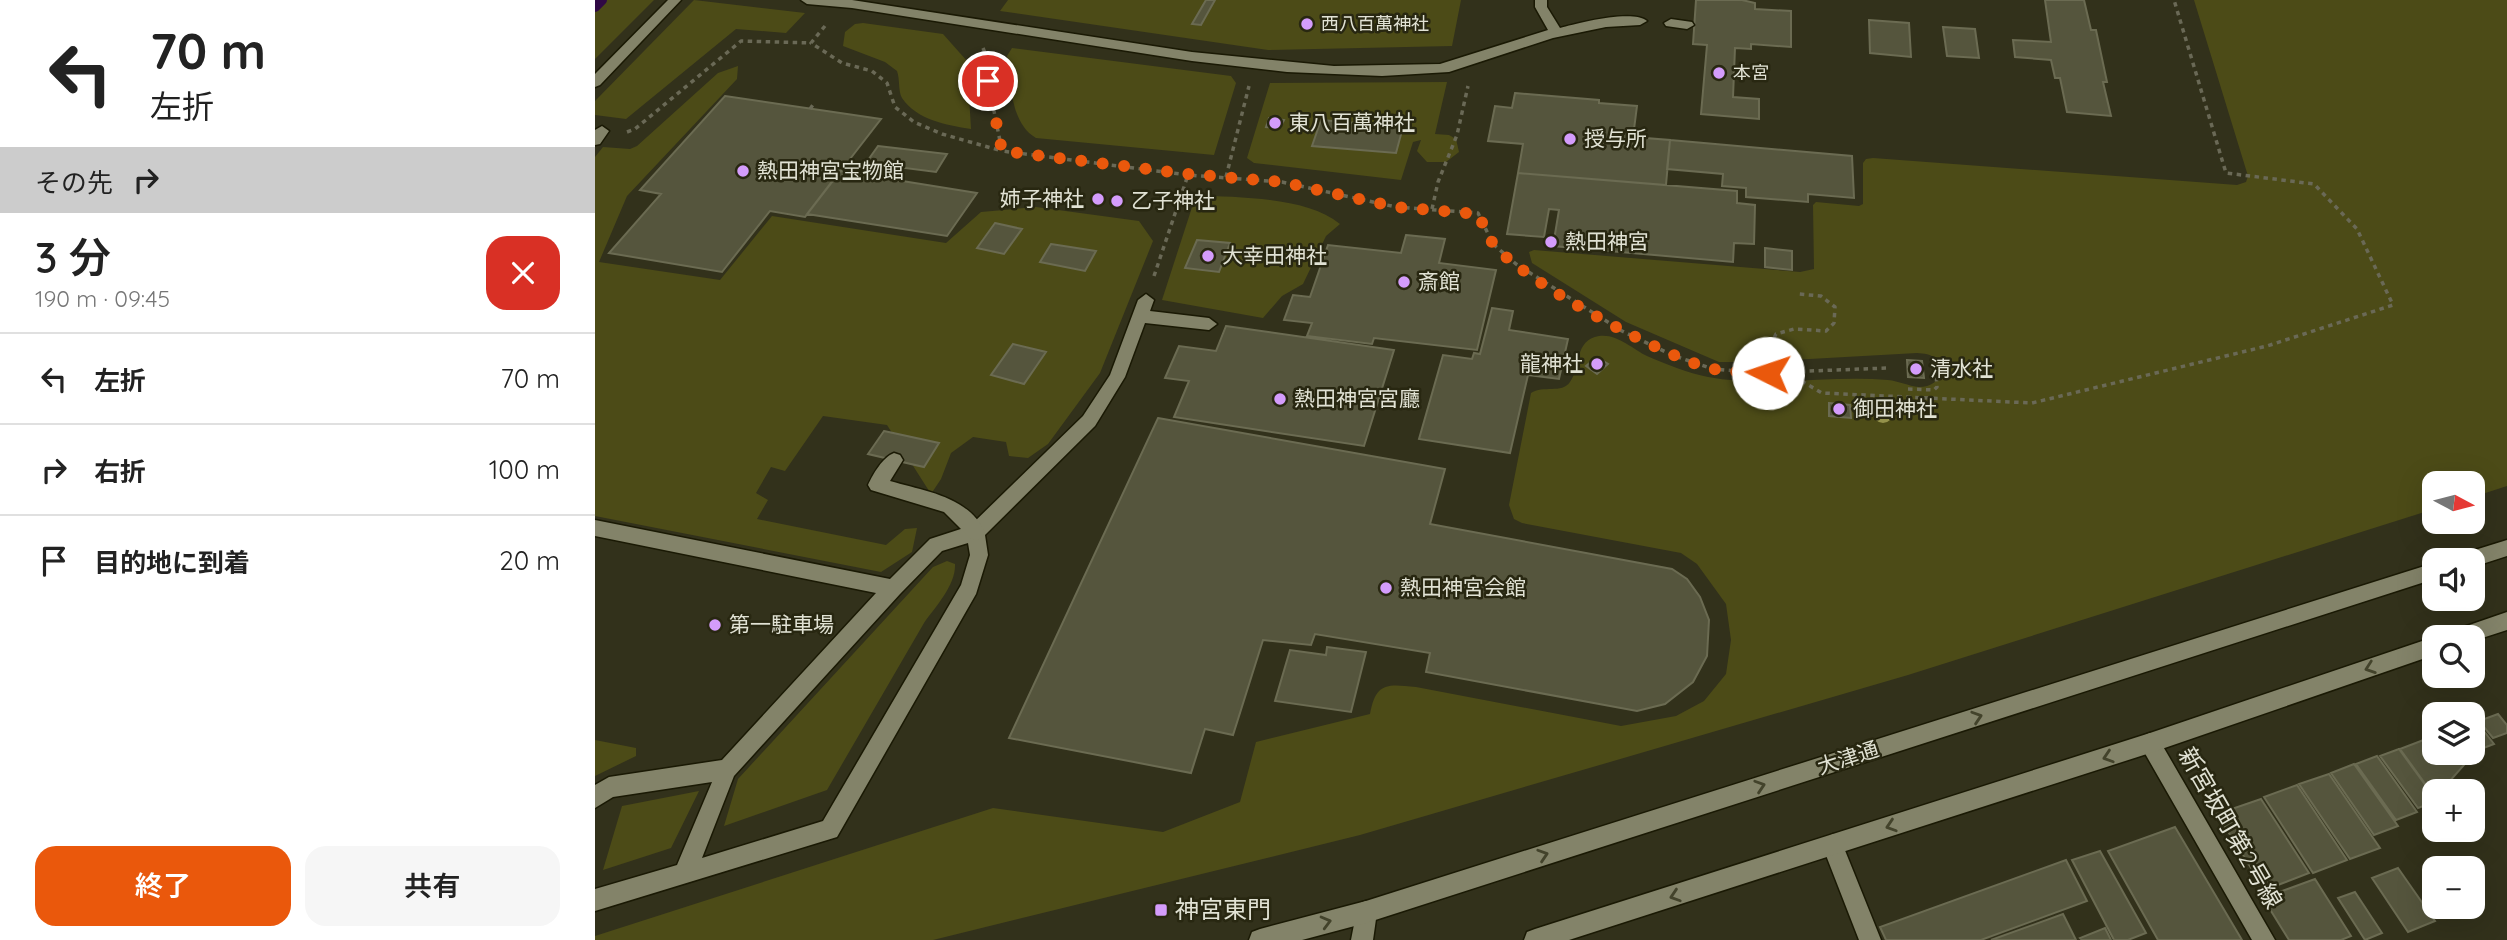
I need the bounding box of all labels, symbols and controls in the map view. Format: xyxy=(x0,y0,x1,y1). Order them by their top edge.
place label: 西八百萬神社 xyxy=(1321,12,1429,35)
marker: 西八百萬神社 xyxy=(1299,16,1315,32)
text: 70 m xyxy=(150,20,266,81)
icon: left xyxy=(35,28,126,119)
pin xyxy=(958,51,1018,111)
place label: 本宮 xyxy=(1733,61,1769,84)
icon: arrive xyxy=(969,62,1007,100)
marker: 本宮 xyxy=(1711,65,1727,81)
text: 左折 xyxy=(150,86,214,126)
place label: 東八百萬神社 xyxy=(1289,109,1415,135)
marker: 東八百萬神社 xyxy=(1267,115,1283,131)
place label: 授与所 xyxy=(1584,125,1647,151)
marker: 授与所 xyxy=(1562,131,1578,147)
place label: 熱田神宮宝物館 xyxy=(757,157,904,183)
icon: right xyxy=(127,161,165,199)
marker: 熱田神宮宝物館 xyxy=(735,163,751,179)
text: その先 xyxy=(35,166,113,199)
place label: 姉子神社 xyxy=(1000,185,1084,211)
place label: 乙子神社 xyxy=(1131,187,1215,213)
marker: 姉子神社 xyxy=(1090,191,1106,207)
marker: 乙子神社 xyxy=(1109,193,1125,209)
place label: 熱田神宮 xyxy=(1565,228,1649,254)
text: 3 分 xyxy=(35,231,111,284)
marker: 熱田神宮 xyxy=(1543,234,1559,250)
button: close xyxy=(486,236,560,310)
place label: 大幸田神社 xyxy=(1222,242,1327,268)
marker: 大幸田神社 xyxy=(1200,248,1216,264)
place label: 斎館 xyxy=(1418,268,1460,294)
marker: 斎館 xyxy=(1396,274,1412,290)
text: 190 m · 09:45 xyxy=(35,284,170,313)
position arrow xyxy=(1731,336,1805,410)
place label: 龍神社 xyxy=(1520,350,1583,376)
place label: 清水社 xyxy=(1930,355,1993,381)
marker: 龍神社 xyxy=(1589,356,1605,372)
icon: left xyxy=(35,360,73,398)
marker: 清水社 xyxy=(1908,361,1924,377)
text: 70 m xyxy=(500,362,560,395)
text: 左折 xyxy=(94,364,146,397)
place label: 熱田神宮宮廳 xyxy=(1294,385,1420,411)
marker: 熱田神宮宮廳 xyxy=(1272,391,1288,407)
place label: 御田神社 xyxy=(1853,395,1937,421)
marker: 御田神社 xyxy=(1831,401,1847,417)
icon: right xyxy=(35,451,73,489)
text: 100 m xyxy=(489,453,560,486)
text: 右折 xyxy=(94,455,146,488)
north arrow xyxy=(2422,471,2485,534)
map controls xyxy=(2422,471,2485,919)
icon: arrive xyxy=(35,542,73,580)
text: 20 m xyxy=(499,544,560,577)
text: 目的地に到着 xyxy=(94,546,250,579)
button: sound xyxy=(2422,548,2485,611)
place label: 熱田神宮会館 xyxy=(1400,574,1526,600)
marker: 熱田神宮会館 xyxy=(1378,580,1394,596)
place label: 第一駐車場 xyxy=(729,611,834,637)
marker: 第一駐車場 xyxy=(707,617,723,633)
button: search xyxy=(2422,625,2485,688)
one-way arrow xyxy=(2364,660,2376,674)
button: layers xyxy=(2422,702,2485,765)
one-way arrow xyxy=(1970,711,1983,725)
street label: 大津通 xyxy=(1814,735,1882,779)
street label: 新宮坂町第2号線 xyxy=(2173,741,2289,914)
one-way arrow xyxy=(2102,748,2114,763)
button: + xyxy=(2422,779,2485,842)
one-way arrow xyxy=(1754,780,1766,794)
one-way arrow xyxy=(1886,818,1898,832)
button: 終了 xyxy=(35,846,291,926)
button: 共有 xyxy=(305,846,560,926)
one-way arrow xyxy=(1537,849,1549,863)
button: − xyxy=(2422,856,2485,919)
one-way arrow xyxy=(1669,887,1681,902)
place label: 神宮東門 xyxy=(1175,894,1271,924)
marker: 神宮東門 xyxy=(1153,902,1169,918)
one-way arrow xyxy=(1320,916,1332,930)

